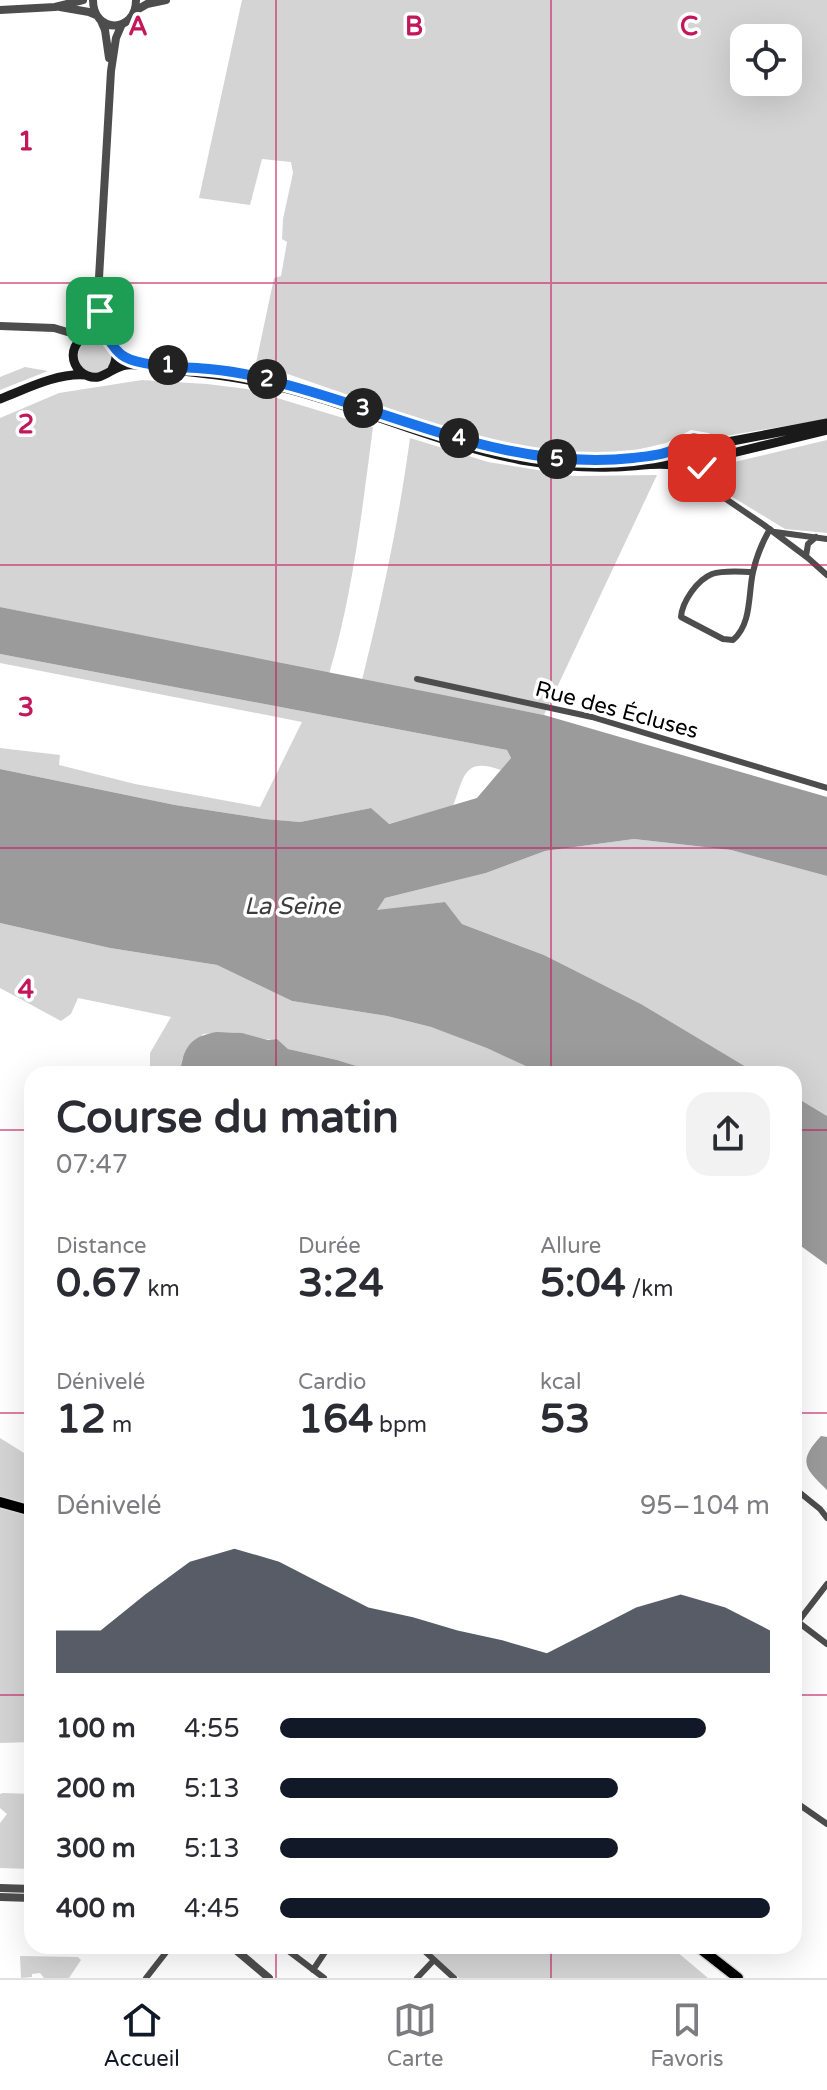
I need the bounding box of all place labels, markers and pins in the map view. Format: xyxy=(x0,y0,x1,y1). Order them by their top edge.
pin xyxy=(66,277,134,345)
pin: 1 xyxy=(148,345,188,385)
pin: 2 xyxy=(247,359,287,399)
pin: 3 xyxy=(343,388,383,428)
pin: 4 xyxy=(439,418,479,458)
pin xyxy=(668,434,736,502)
pin: 5 xyxy=(537,439,577,479)

